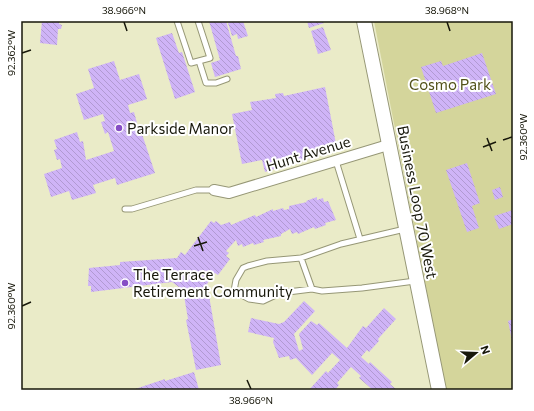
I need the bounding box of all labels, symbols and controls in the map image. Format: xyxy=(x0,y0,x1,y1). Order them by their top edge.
text: 38.966°N xyxy=(102,4,146,16)
text: 38.968°N xyxy=(425,4,469,16)
text: 92.362°W xyxy=(5,30,17,76)
park label: Cosmo Park xyxy=(409,75,491,93)
text: 92.360°W xyxy=(517,113,529,161)
place label: Parkside Manor xyxy=(127,119,234,137)
marker: Parkside Manor xyxy=(114,123,124,133)
street label: Business Loop 70 West xyxy=(394,124,442,280)
street label: Hunt Avenue xyxy=(264,132,352,174)
place label: The Terrace Retirement Community xyxy=(133,265,293,300)
marker: The Terrace Retirement Community xyxy=(120,278,130,288)
text: 92.360°W xyxy=(5,282,17,330)
north arrow xyxy=(456,333,496,373)
text: N xyxy=(478,344,493,356)
text: 38.966°N xyxy=(229,394,273,406)

